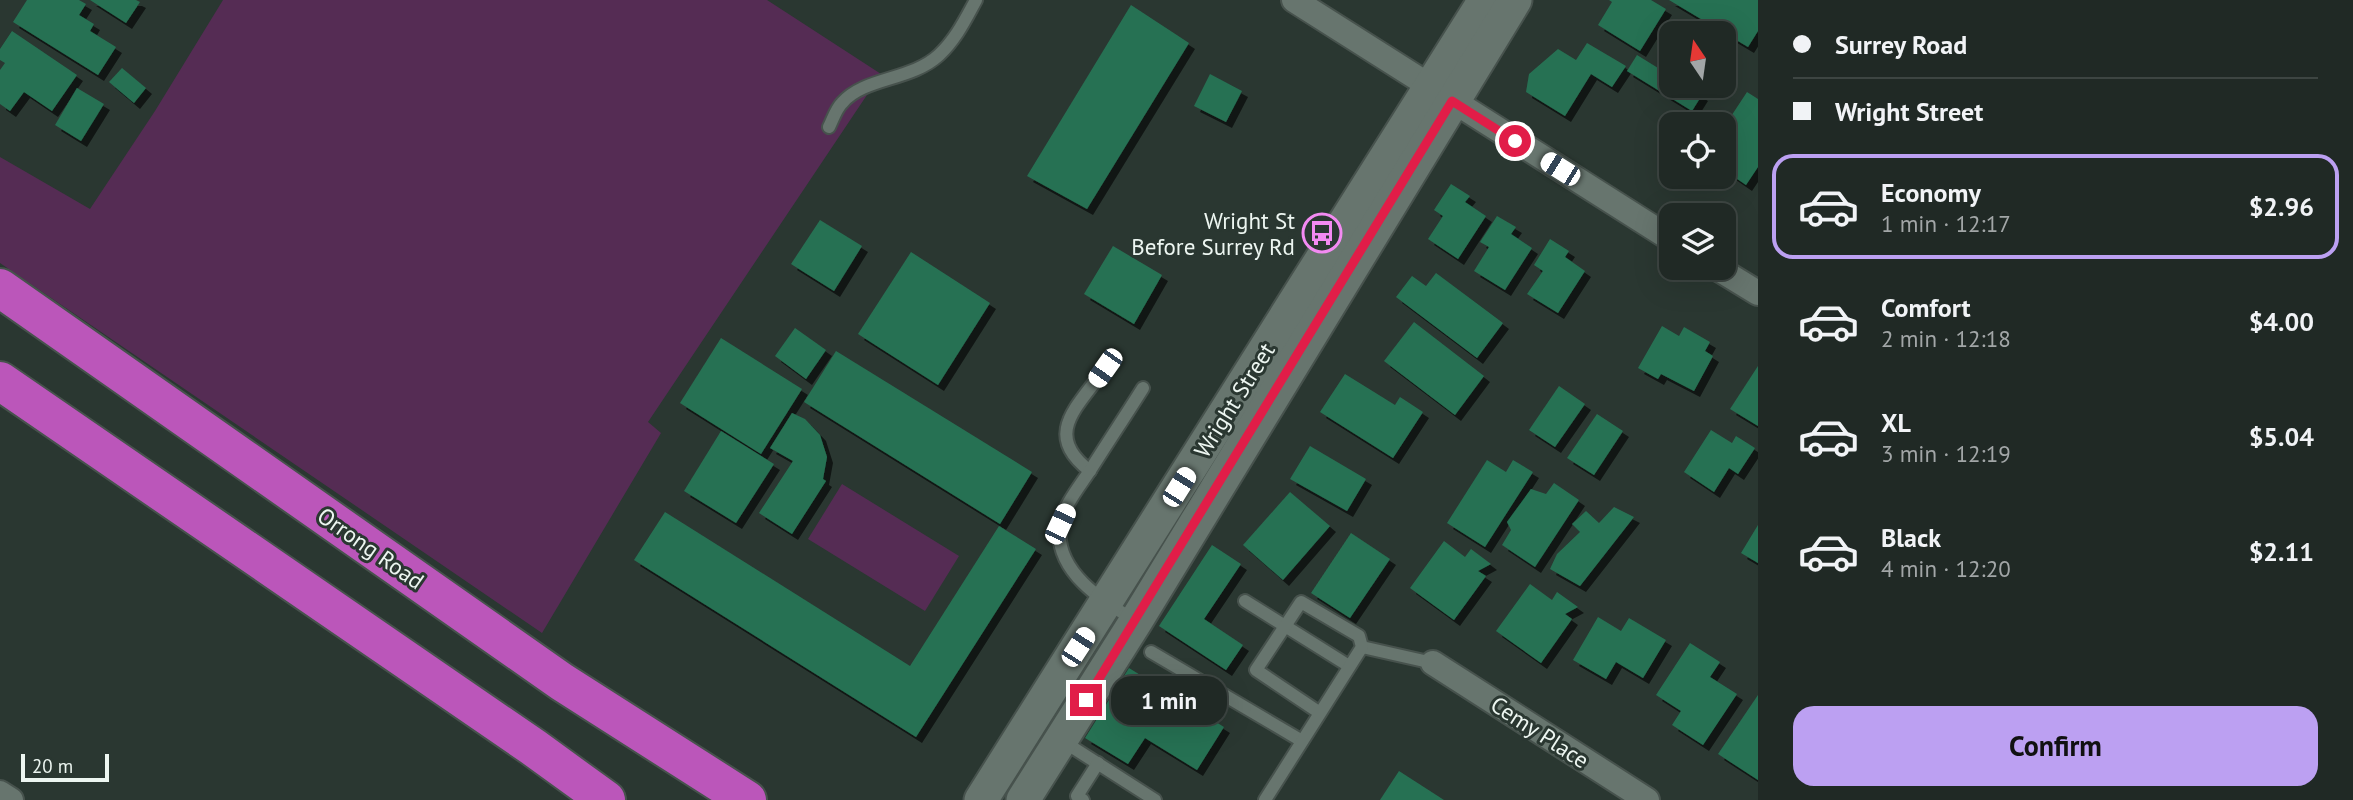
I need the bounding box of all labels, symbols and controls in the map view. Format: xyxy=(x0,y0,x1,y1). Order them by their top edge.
north arrow xyxy=(1659,21,1736,98)
map controls xyxy=(1659,21,1736,280)
text: Surrey Road xyxy=(1835,28,1967,61)
text: Wright Street xyxy=(1835,95,1983,128)
button: locate xyxy=(1659,112,1736,189)
route start xyxy=(1499,125,1531,157)
car xyxy=(1537,149,1584,189)
icon: car xyxy=(1797,175,1860,238)
text: Economy xyxy=(1881,176,1981,209)
text: $2.96 xyxy=(2249,190,2314,223)
button: layers xyxy=(1659,203,1736,280)
place label: Wright St Before Surrey Rd xyxy=(1131,206,1295,261)
text: 1 min · 12:17 xyxy=(1881,209,2011,238)
bus stop icon: Wright St Before Surrey Rd xyxy=(1301,212,1343,254)
icon: car xyxy=(1797,290,1860,353)
text: Comfort xyxy=(1881,291,1971,324)
text: $4.00 xyxy=(2249,305,2314,338)
text: 2 min · 12:18 xyxy=(1881,324,2011,353)
street label: Wright Street xyxy=(1187,337,1281,463)
car xyxy=(1085,345,1126,391)
icon: car xyxy=(1797,405,1860,468)
text: XL xyxy=(1881,406,1911,439)
text: $5.04 xyxy=(2249,420,2314,453)
text: 3 min · 12:19 xyxy=(1881,439,2011,468)
car xyxy=(1159,464,1200,510)
street label: Orrong Road xyxy=(312,501,430,595)
car xyxy=(1042,501,1079,547)
icon: car xyxy=(1797,520,1860,583)
text: Black xyxy=(1881,521,1941,554)
text: $2.11 xyxy=(2249,535,2314,568)
text: 4 min · 12:20 xyxy=(1881,554,2011,583)
car xyxy=(1058,624,1099,670)
callout: 1 min xyxy=(1110,676,1226,724)
route end xyxy=(1070,684,1102,716)
text: 1 min xyxy=(1141,686,1197,715)
street label: Cemy Place xyxy=(1485,690,1595,774)
button: Confirm xyxy=(1793,706,2318,786)
scale bar xyxy=(21,751,108,783)
text: 20 m xyxy=(32,754,73,778)

